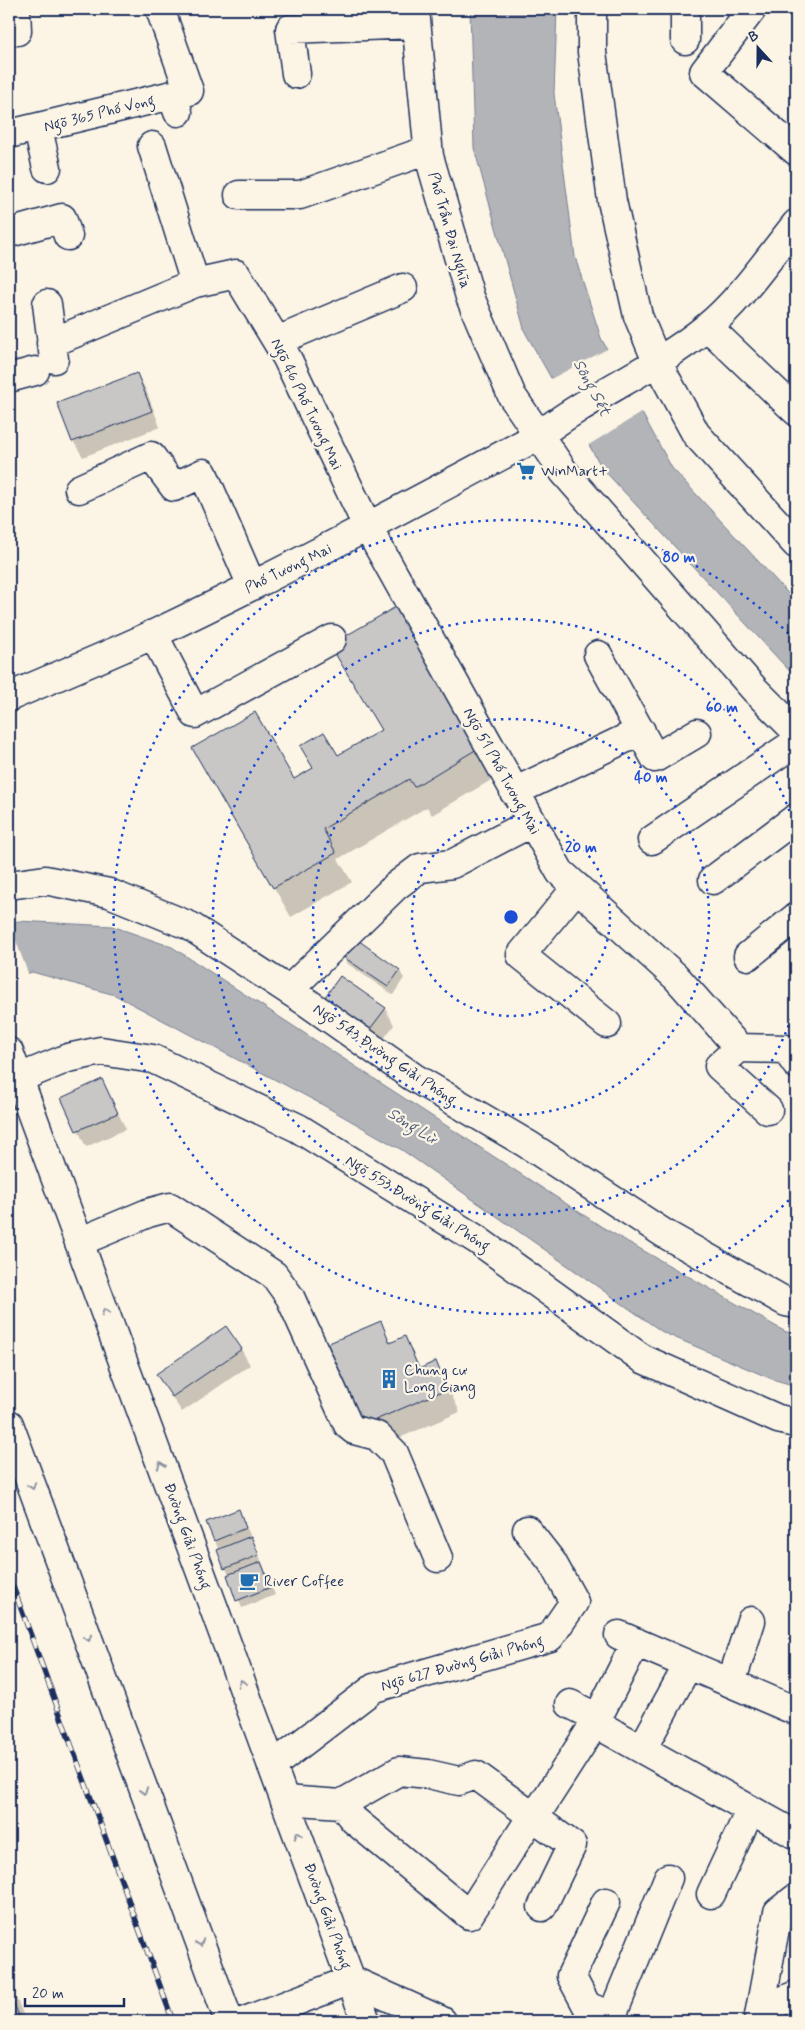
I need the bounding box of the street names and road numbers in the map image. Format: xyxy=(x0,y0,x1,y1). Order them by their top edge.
street label: Ngõ 365 Phố Vọng xyxy=(42,91,157,138)
street label: Phố Trần Đại Nghĩa xyxy=(422,170,475,291)
street label: Ngõ 46 Phố Tương Mai xyxy=(265,335,347,474)
street label: Phố Tương Mai xyxy=(242,539,336,600)
street label: Ngõ 51 Phố Tương Mai xyxy=(457,704,544,839)
street label: Ngõ 543 Đường Giải Phóng xyxy=(308,999,460,1111)
street label: Ngõ 553 Đường Giải Phóng xyxy=(341,1151,494,1258)
street label: Đường Giải Phóng xyxy=(158,1480,216,1593)
street label: Ngõ 627 Đường Giải Phóng xyxy=(379,1631,546,1698)
street label: Đường Giải Phóng xyxy=(298,1860,356,1973)

